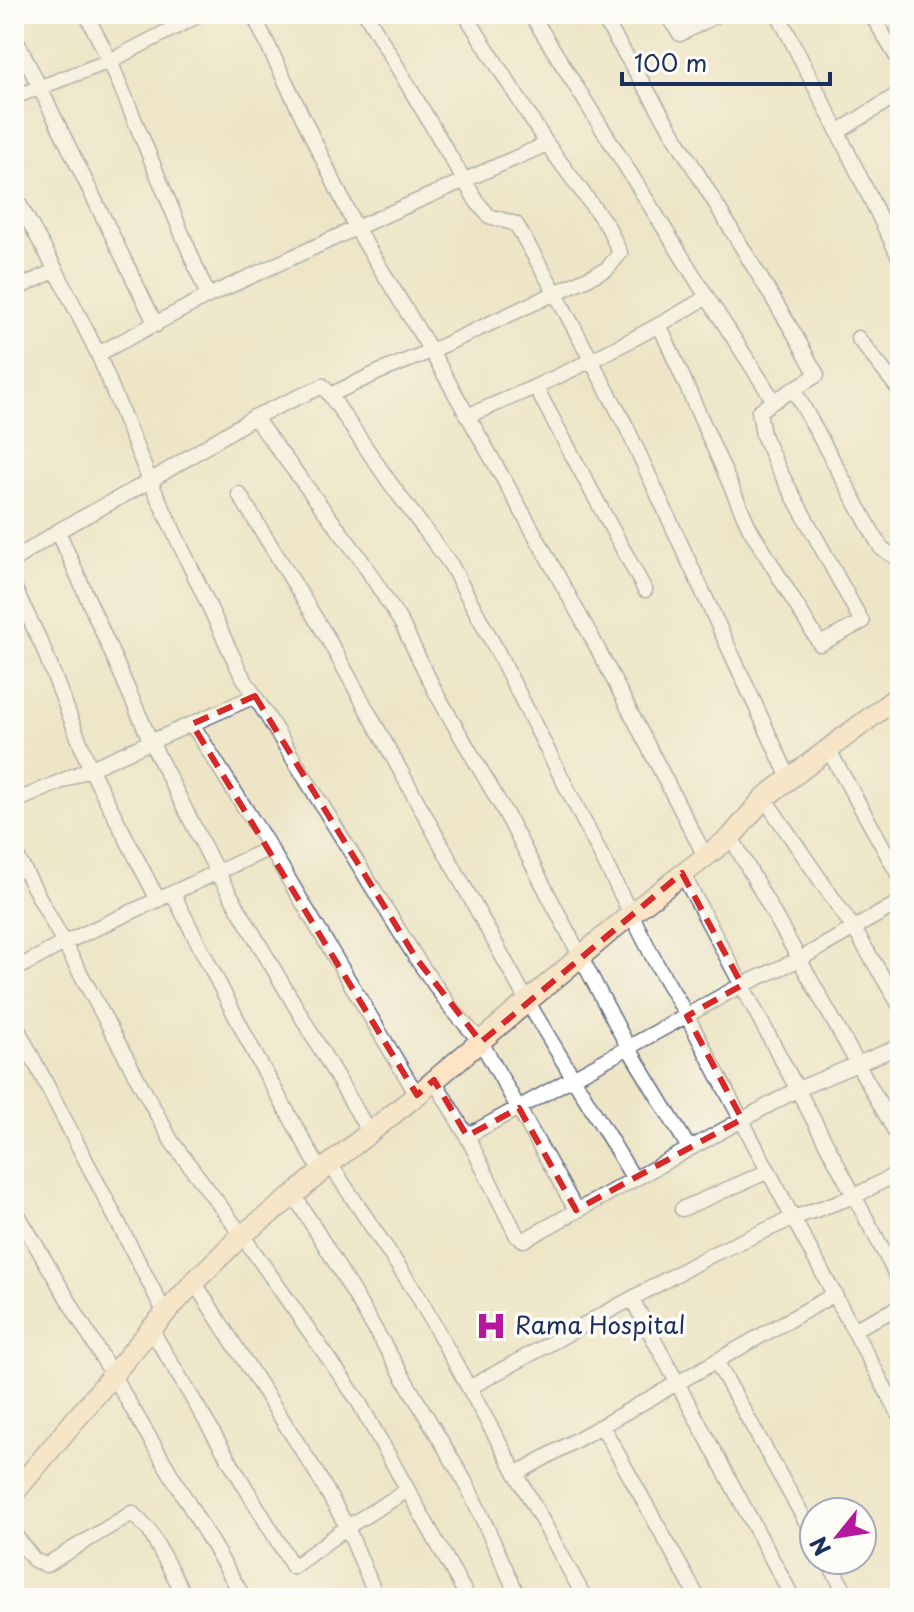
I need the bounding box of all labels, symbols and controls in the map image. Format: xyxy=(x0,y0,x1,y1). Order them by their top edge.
scale bar xyxy=(622,36,830,86)
text: 100 m xyxy=(634,44,707,80)
place label: Rama Hospital xyxy=(515,1306,685,1342)
hospital icon: Rama Hospital xyxy=(474,1309,508,1343)
north arrow xyxy=(798,1496,878,1576)
text: N xyxy=(801,1531,838,1563)

